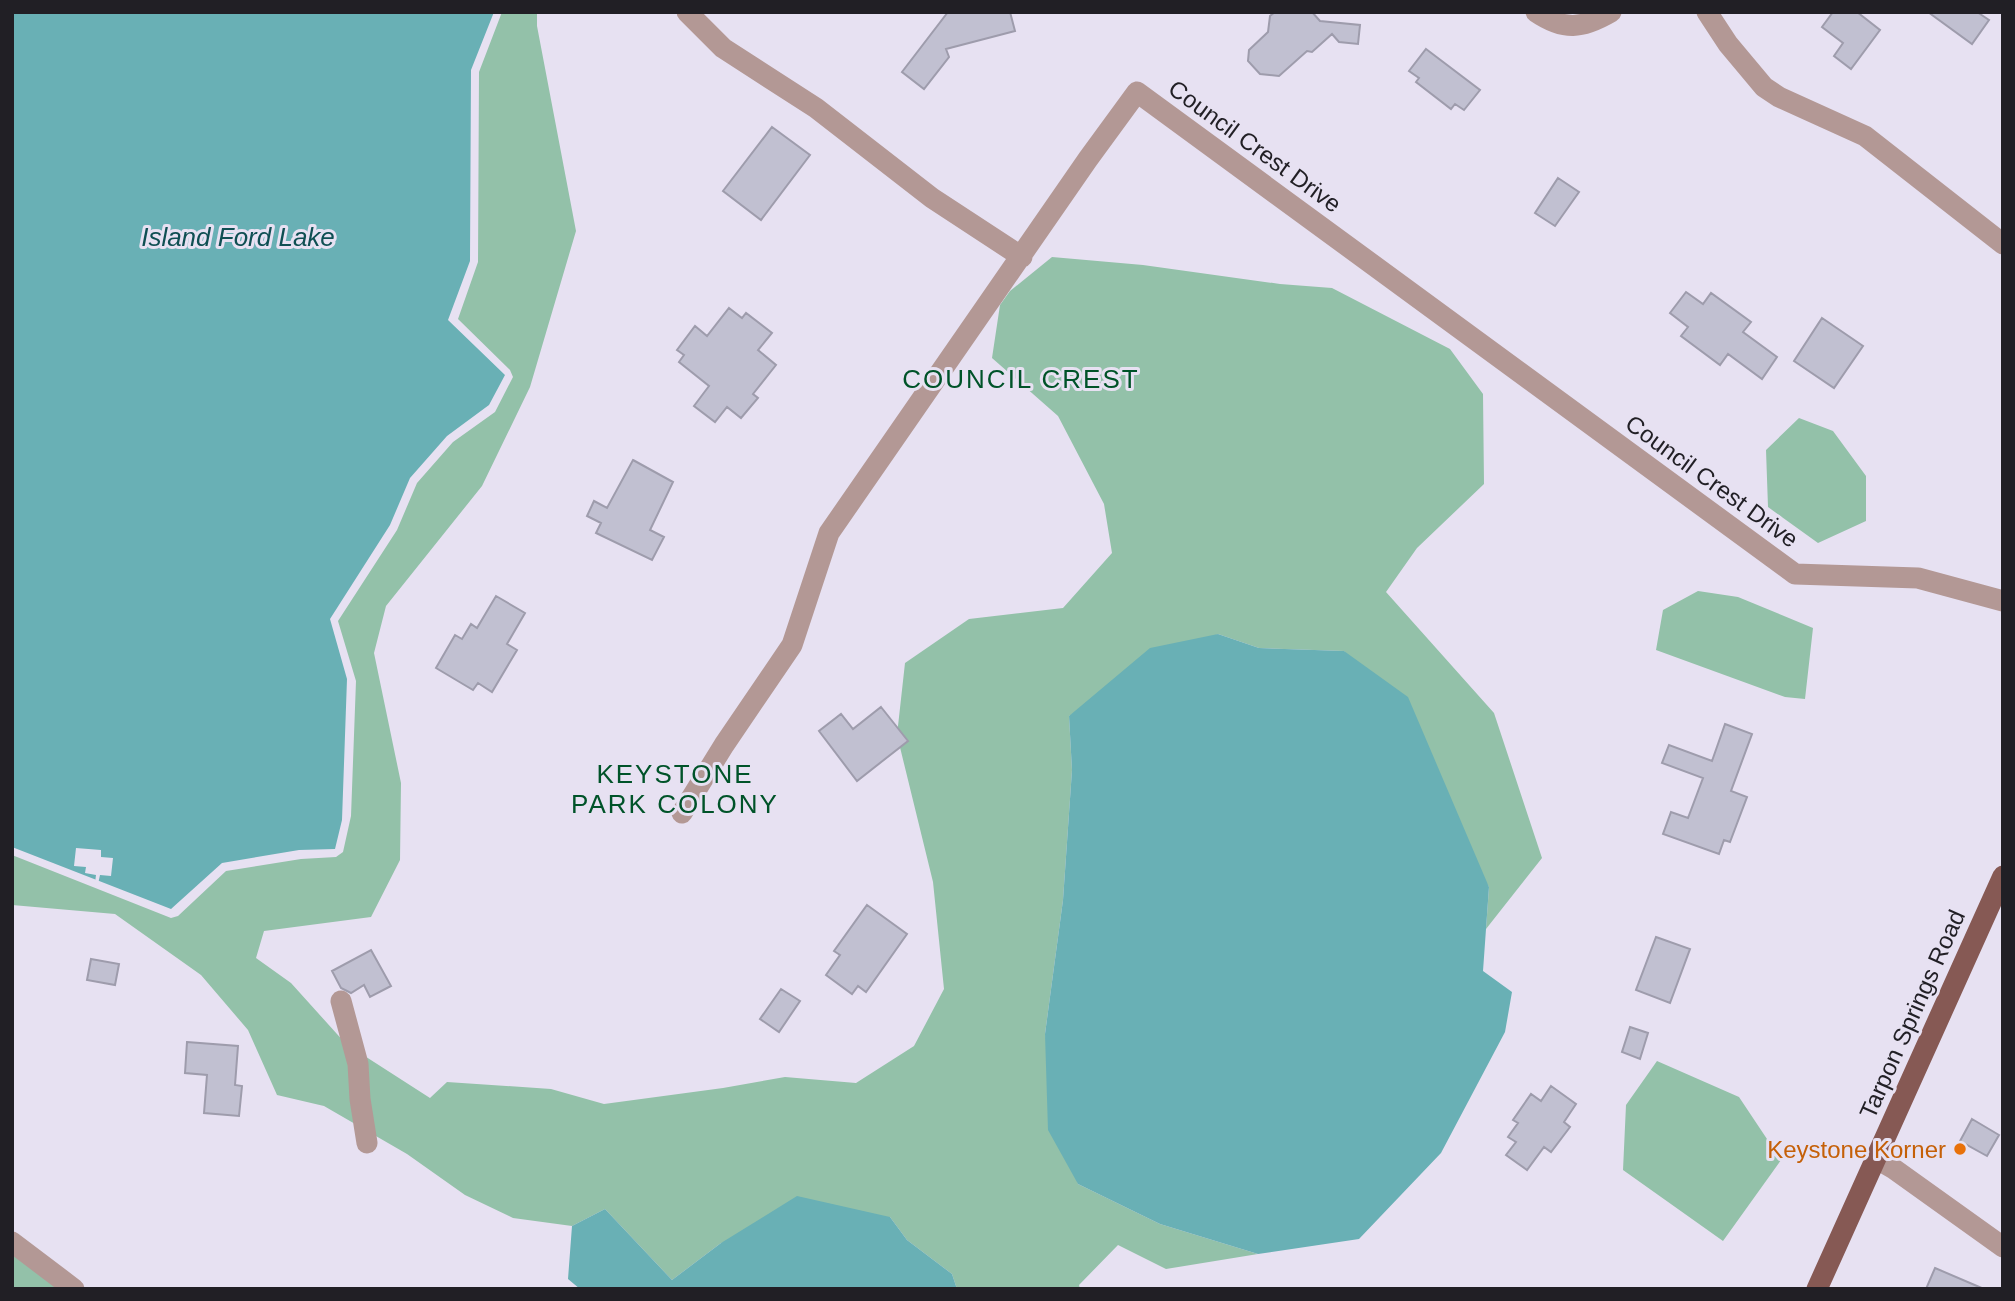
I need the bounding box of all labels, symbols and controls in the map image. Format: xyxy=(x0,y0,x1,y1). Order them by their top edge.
street label: Council Crest Drive xyxy=(1163,74,1347,218)
water label: Island Ford Lake xyxy=(141,222,335,252)
district label: COUNCIL CREST xyxy=(902,364,1140,394)
street label: Council Crest Drive xyxy=(1620,409,1804,553)
district label: KEYSTONE PARK COLONY xyxy=(571,759,779,819)
street label: Tarpon Springs Road xyxy=(1854,906,1970,1122)
place label: Keystone Korner xyxy=(1767,1136,1946,1163)
marker: Keystone Korner xyxy=(1952,1141,1968,1157)

